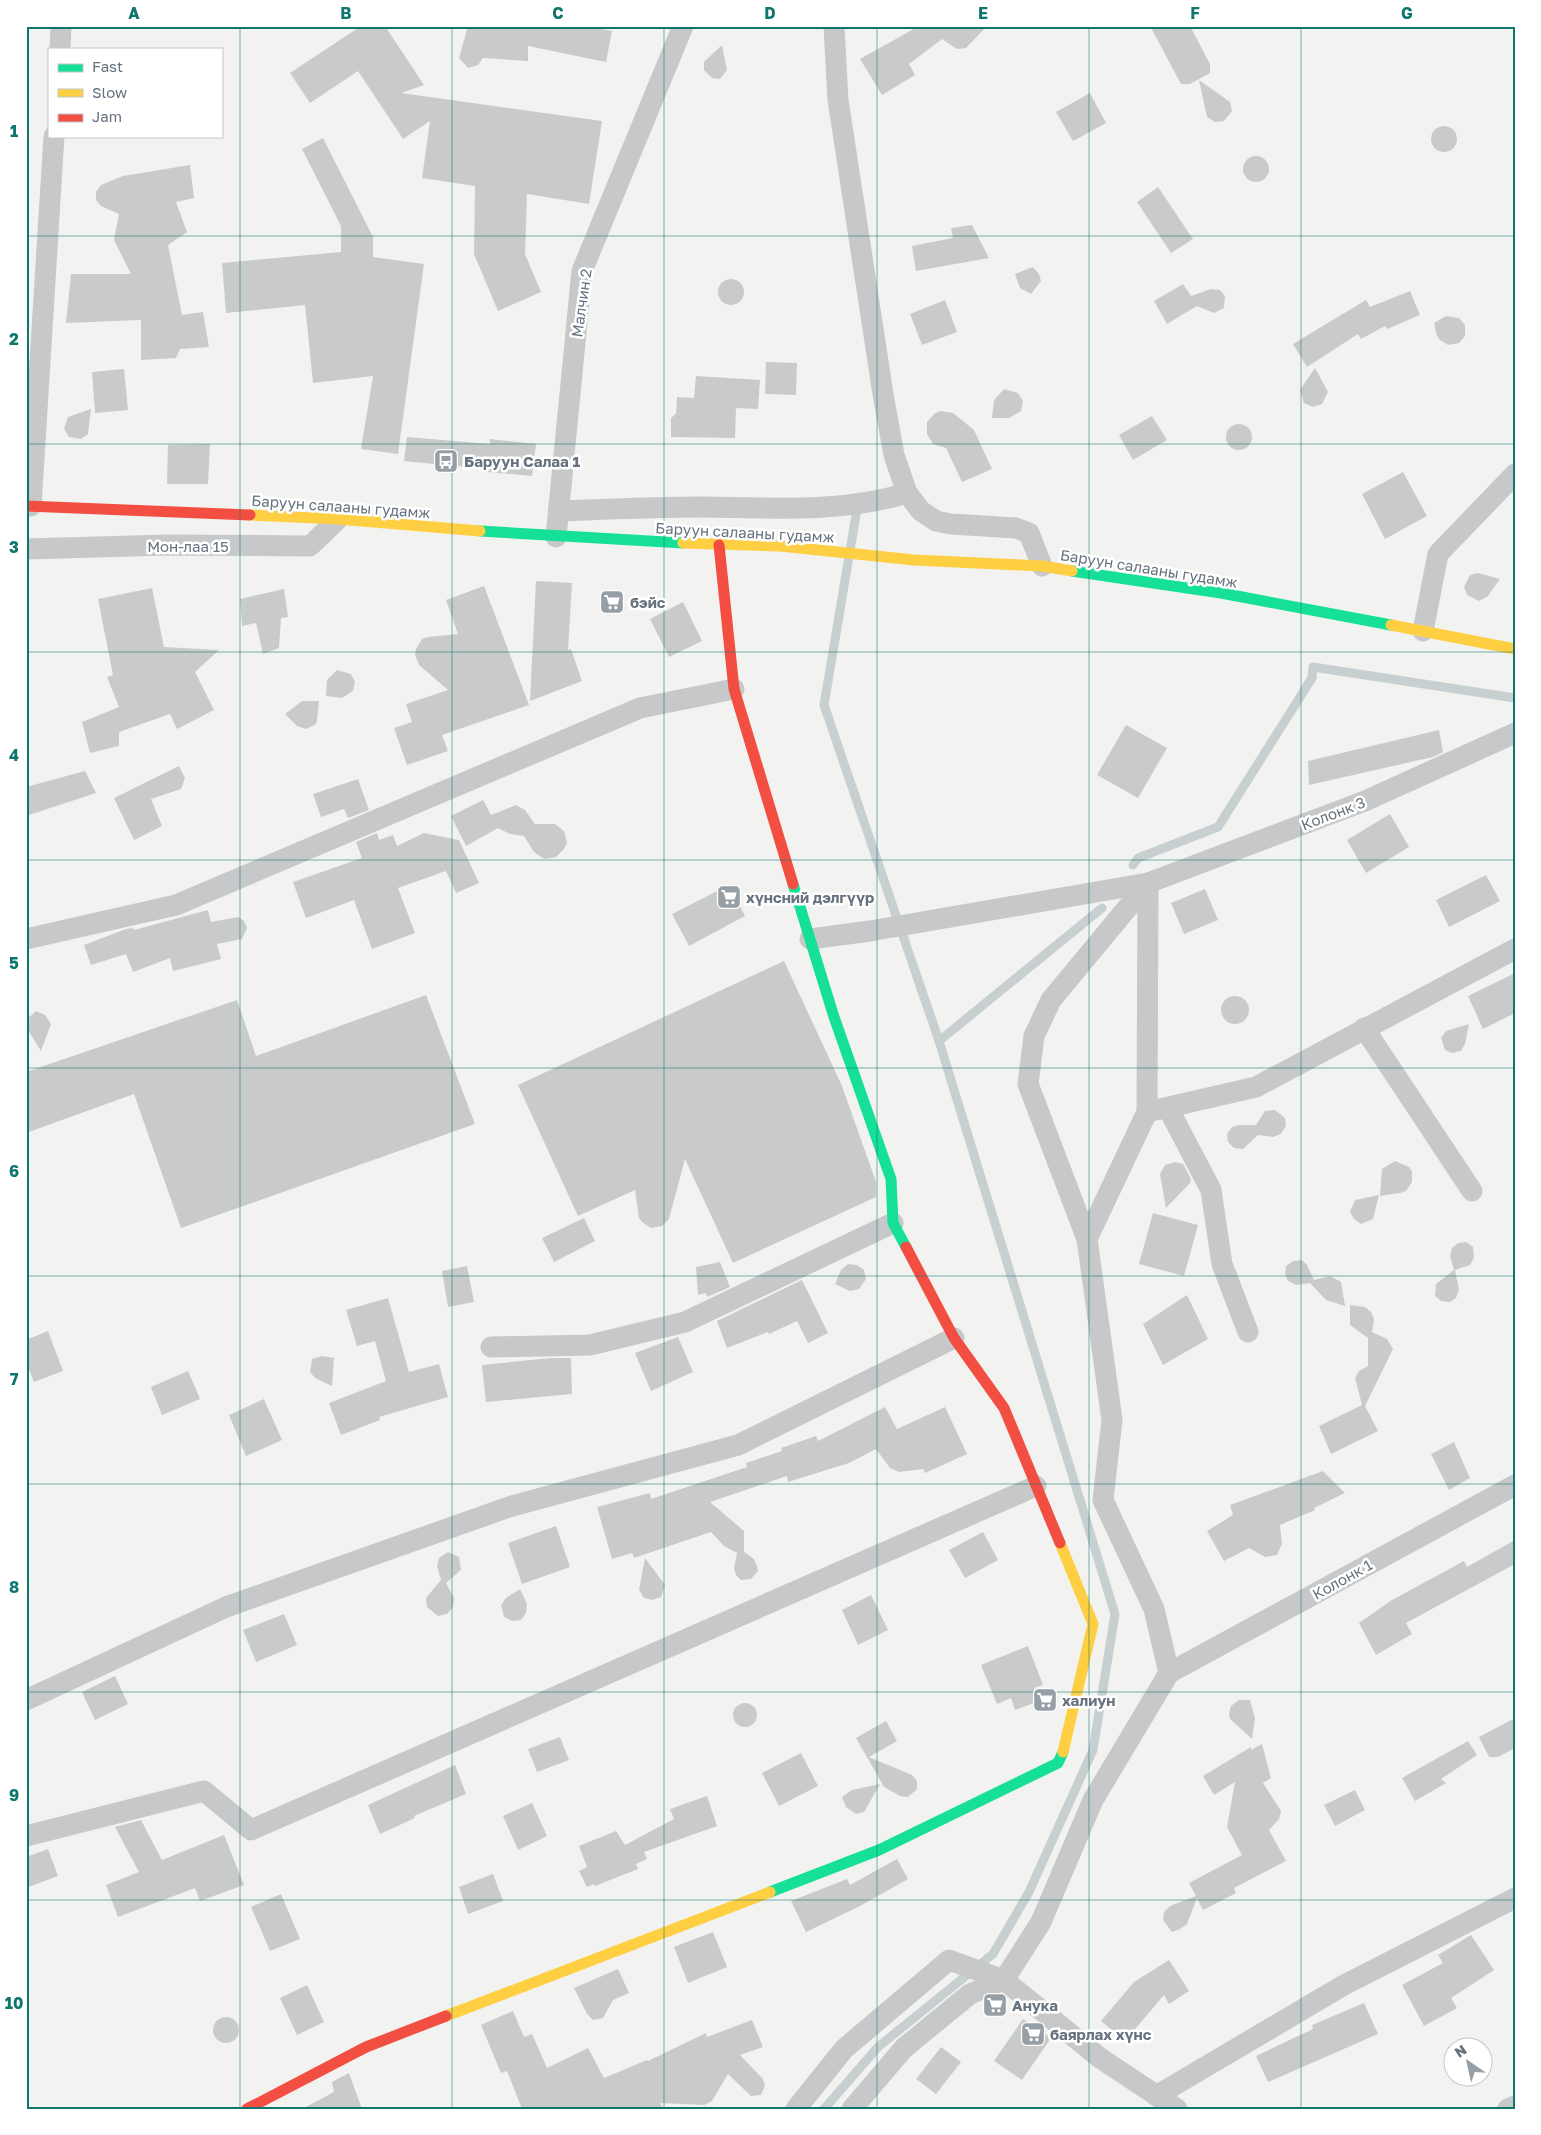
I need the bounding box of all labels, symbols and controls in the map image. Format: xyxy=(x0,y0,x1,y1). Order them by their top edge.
text: A xyxy=(128,3,140,23)
text: B xyxy=(340,3,352,23)
text: C xyxy=(552,3,564,23)
text: D xyxy=(764,3,776,23)
text: E xyxy=(978,3,988,23)
text: F xyxy=(1190,3,1200,23)
text: G xyxy=(1401,3,1413,23)
legend xyxy=(48,48,222,138)
text: Fast xyxy=(92,57,123,75)
text: Slow xyxy=(92,83,127,101)
text: Jam xyxy=(92,107,122,125)
text: 1 xyxy=(10,121,18,141)
street label: Малчин 2 xyxy=(567,267,595,339)
text: 2 xyxy=(9,329,19,349)
bus stop icon: Баруун Салаа 1 xyxy=(433,448,459,474)
place label: Баруун Салаа 1 xyxy=(464,452,580,470)
street label: Баруун салааны гудамж xyxy=(251,491,431,521)
street label: Баруун салааны гудамж xyxy=(655,518,835,546)
text: 3 xyxy=(9,537,19,557)
street label: Мон-лаа 15 xyxy=(147,537,229,555)
street label: Баруун салааны гудамж xyxy=(1059,545,1239,591)
supermarket icon: бэйс xyxy=(599,589,625,615)
place label: бэйс xyxy=(630,593,666,611)
text: 4 xyxy=(9,745,19,765)
street label: Колонк 3 xyxy=(1298,793,1368,833)
supermarket icon: хүнсний дэлгүүр xyxy=(716,884,742,910)
place label: хүнсний дэлгүүр xyxy=(746,888,874,906)
text: 5 xyxy=(9,953,19,973)
text: 6 xyxy=(9,1161,19,1181)
text: 7 xyxy=(10,1369,19,1389)
street label: Колонк 1 xyxy=(1309,1555,1375,1603)
text: 8 xyxy=(9,1577,19,1597)
supermarket icon: халиун xyxy=(1032,1687,1058,1713)
place label: халиун xyxy=(1062,1691,1116,1709)
text: 9 xyxy=(9,1785,19,1805)
supermarket icon: Анука xyxy=(982,1992,1008,2018)
text: 10 xyxy=(5,1993,23,2013)
place label: Анука xyxy=(1012,1996,1058,2014)
supermarket icon: баярлах хүнс xyxy=(1020,2021,1046,2047)
place label: баярлах хүнс xyxy=(1050,2025,1152,2043)
north arrow xyxy=(1444,2038,1494,2088)
text: N xyxy=(1451,2041,1470,2061)

